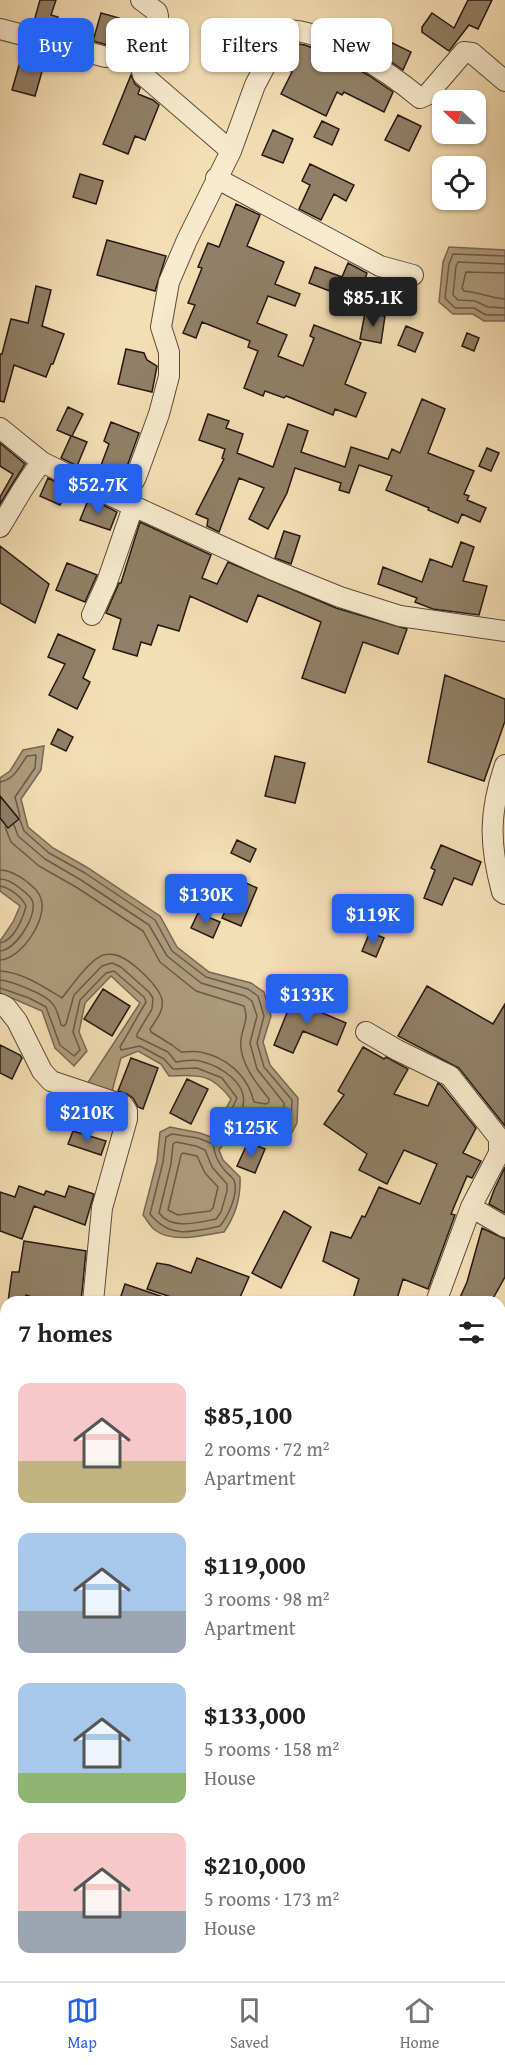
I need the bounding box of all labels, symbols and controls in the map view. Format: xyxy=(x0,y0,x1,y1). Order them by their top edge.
chip: Buy xyxy=(18,18,94,72)
chip: Rent xyxy=(106,18,189,72)
chip: Filters xyxy=(201,18,299,72)
chip: New xyxy=(311,18,392,72)
north arrow xyxy=(432,90,486,144)
map controls xyxy=(432,90,486,210)
button: locate xyxy=(432,156,486,210)
pin: $85.1K xyxy=(324,277,422,328)
text: $85.1K xyxy=(343,282,403,311)
pin: $52.7K xyxy=(49,464,147,515)
text: $52.7K xyxy=(68,469,128,498)
pin: $130K xyxy=(164,874,248,925)
text: $130K xyxy=(179,879,233,908)
pin: $119K xyxy=(331,894,415,945)
text: $119K xyxy=(346,899,400,928)
pin: $133K xyxy=(265,974,349,1025)
text: $133K xyxy=(280,979,334,1008)
pin: $210K xyxy=(45,1092,129,1143)
text: $210K xyxy=(60,1097,114,1126)
pin: $125K xyxy=(209,1107,293,1158)
text: $125K xyxy=(224,1112,278,1141)
text: 7 homes xyxy=(18,1313,113,1352)
icon: filters xyxy=(455,1316,488,1349)
text: $85,100 xyxy=(204,1395,292,1434)
icon: home xyxy=(66,1407,138,1479)
text: 2 rooms · 72 m² xyxy=(204,1434,330,1463)
text: Apartment xyxy=(204,1463,296,1492)
text: $119,000 xyxy=(204,1545,306,1584)
icon: home xyxy=(66,1557,138,1629)
text: 3 rooms · 98 m² xyxy=(204,1584,330,1613)
text: Apartment xyxy=(204,1613,296,1642)
text: $133,000 xyxy=(204,1695,306,1734)
icon: home xyxy=(66,1707,138,1779)
text: 5 rooms · 158 m² xyxy=(204,1734,339,1763)
text: House xyxy=(204,1763,256,1792)
text: $210,000 xyxy=(204,1845,306,1884)
icon: home xyxy=(66,1857,138,1929)
text: 5 rooms · 173 m² xyxy=(204,1884,339,1913)
text: House xyxy=(204,1913,256,1942)
tab: Map xyxy=(66,1994,99,2054)
tab: Saved xyxy=(230,1994,269,2054)
tab: Home xyxy=(400,1994,439,2054)

